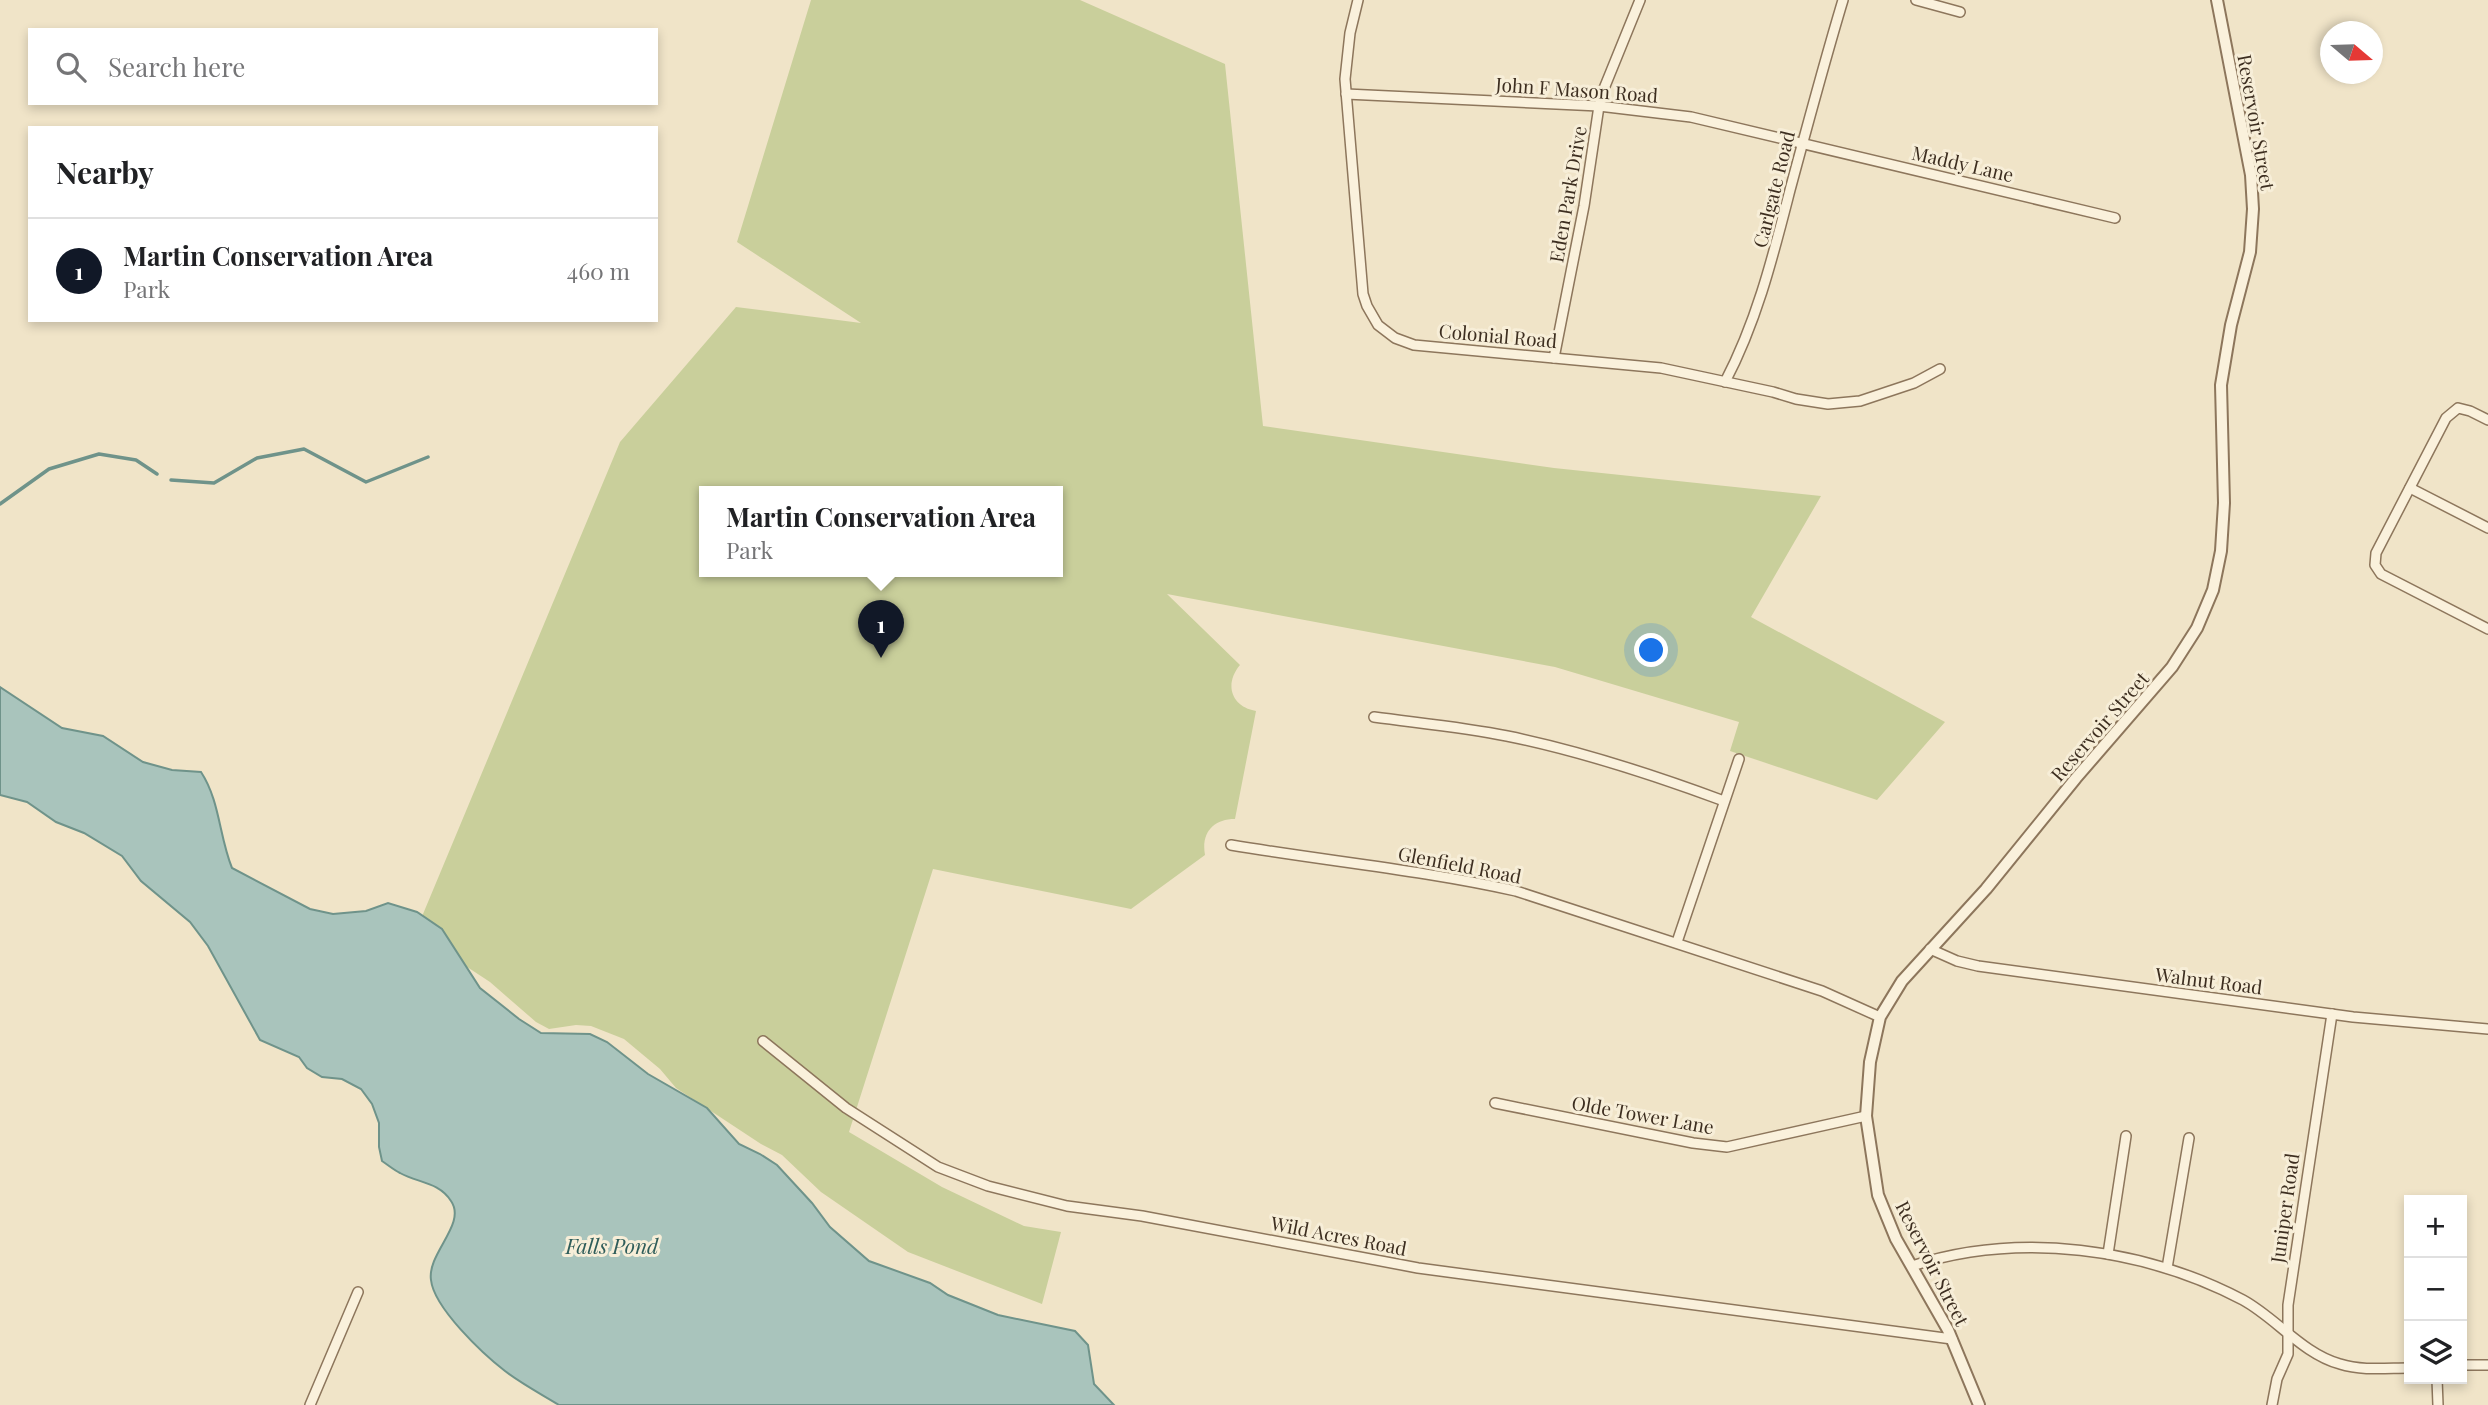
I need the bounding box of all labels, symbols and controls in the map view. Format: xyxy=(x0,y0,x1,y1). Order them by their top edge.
north arrow xyxy=(2320,21,2383,84)
search box xyxy=(28,28,658,105)
icon: search xyxy=(52,48,90,86)
text: Search here xyxy=(108,49,245,84)
street label: Reservoir Street xyxy=(2232,52,2282,192)
street label: John F Mason Road xyxy=(1494,70,1659,108)
street label: Eden Park Drive xyxy=(1542,124,1592,264)
street label: Carlgate Road xyxy=(1746,128,1800,250)
street label: Maddy Lane xyxy=(1910,139,2016,187)
text: Nearby xyxy=(56,152,154,192)
text: Martin Conservation Area xyxy=(123,238,433,273)
text: 1 xyxy=(75,255,83,286)
text: 460 m xyxy=(567,255,630,286)
text: Park xyxy=(123,273,170,304)
street label: Colonial Road xyxy=(1438,317,1558,353)
popup xyxy=(699,486,1063,577)
text: Martin Conservation Area xyxy=(726,499,1036,534)
text: Park xyxy=(726,534,773,565)
pin: 1 xyxy=(858,600,904,658)
your location xyxy=(1634,633,1668,667)
street label: Reservoir Street xyxy=(2044,665,2154,786)
street label: Glenfield Road xyxy=(1396,839,1524,889)
street label: Walnut Road xyxy=(2153,960,2264,999)
street label: Olde Tower Lane xyxy=(1570,1089,1716,1139)
street label: Juniper Road xyxy=(2263,1151,2305,1266)
map controls xyxy=(2404,1195,2467,1384)
button: + xyxy=(2404,1195,2467,1258)
street label: Reservoir Street xyxy=(1890,1196,1976,1330)
street label: Wild Acres Road xyxy=(1268,1209,1409,1261)
water label: Falls Pond xyxy=(565,1231,659,1259)
button: − xyxy=(2404,1258,2467,1321)
button: layers xyxy=(2404,1321,2467,1384)

